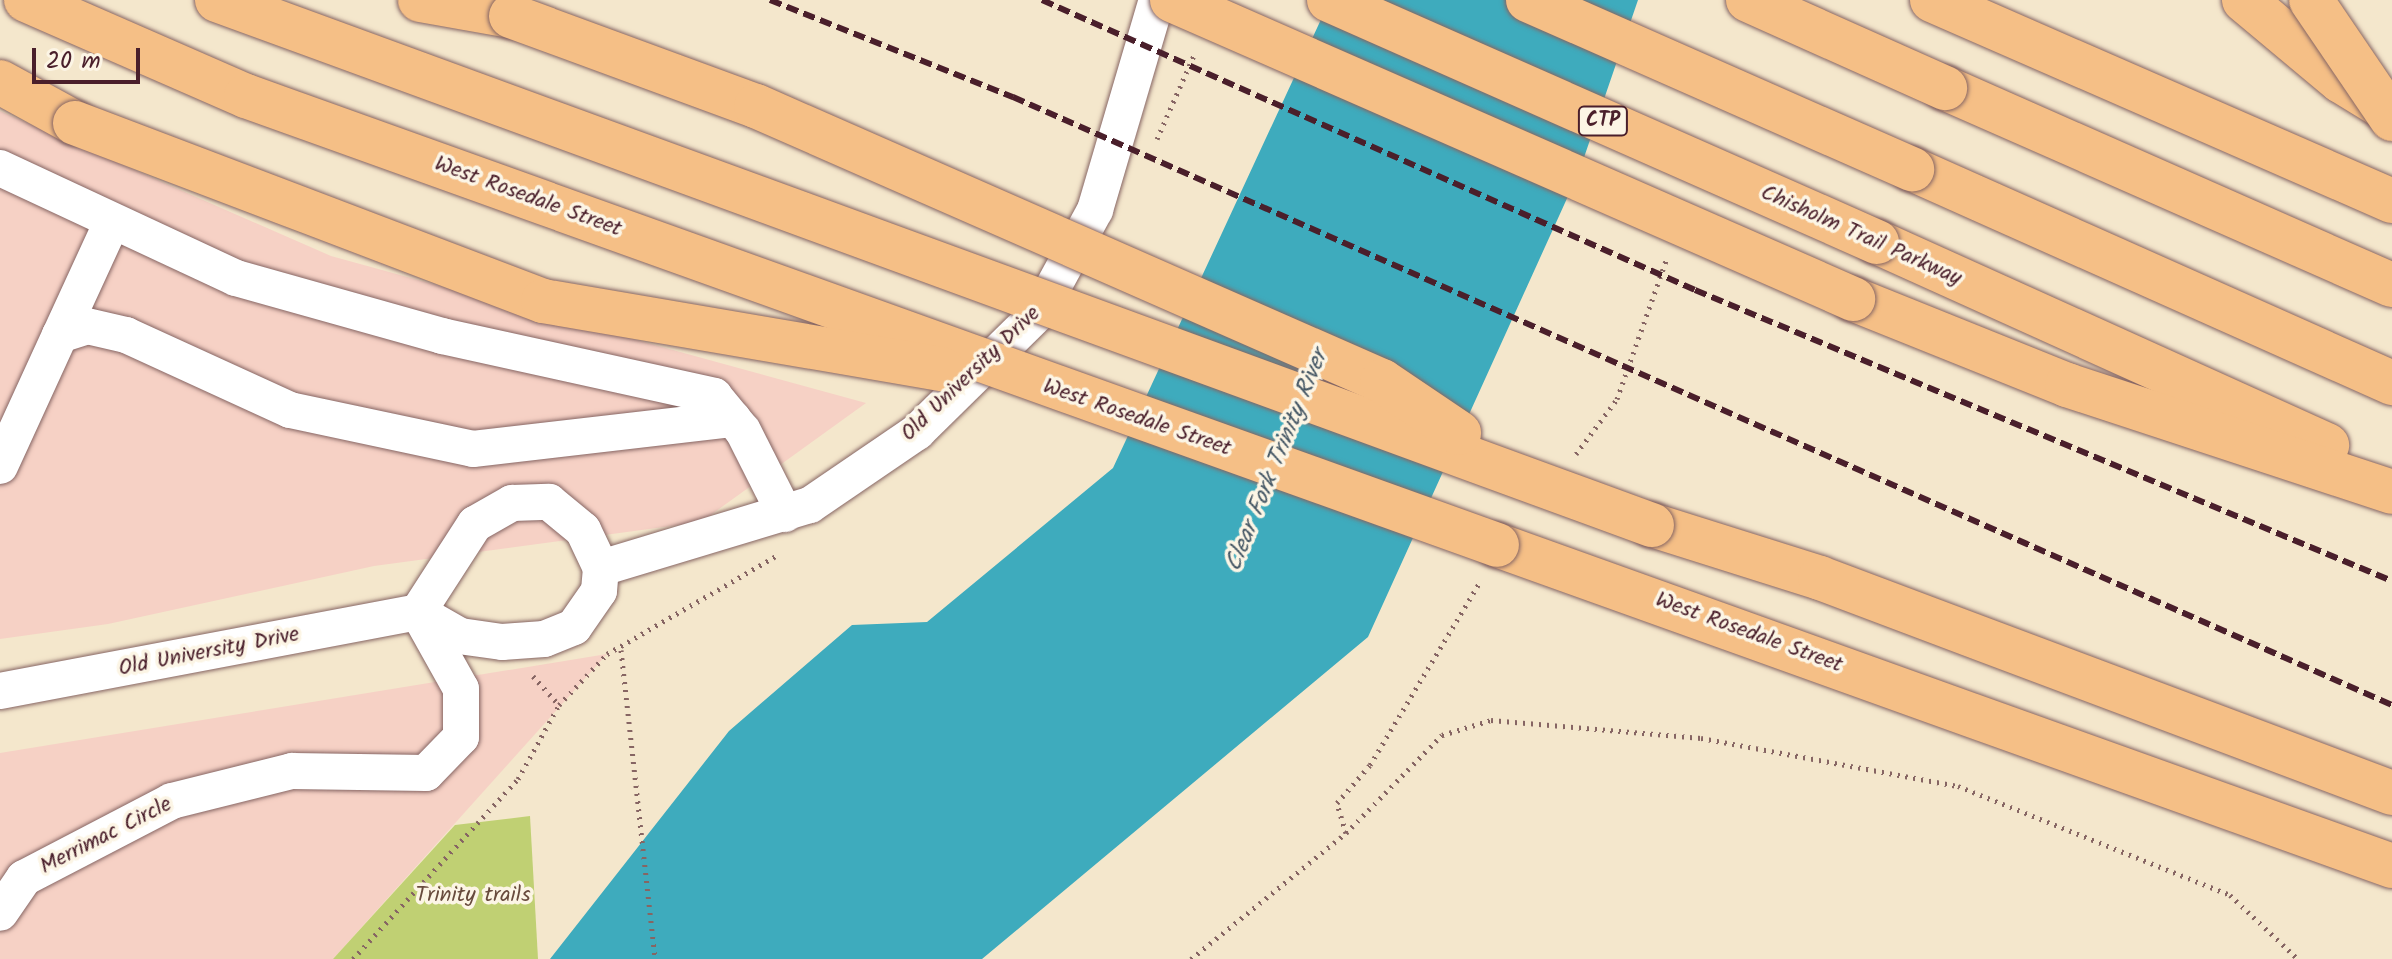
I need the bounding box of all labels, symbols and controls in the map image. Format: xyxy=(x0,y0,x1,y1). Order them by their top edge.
scale bar xyxy=(36,32,144,82)
text: 20 m xyxy=(46,42,101,81)
road number: CTP xyxy=(1577,105,1629,137)
street label: West Rosedale Street xyxy=(431,151,625,243)
street label: Chisholm Trail Parkway xyxy=(1756,180,1966,292)
street label: Old University Drive xyxy=(896,301,1046,447)
water label: Clear Fork Trinity River xyxy=(1219,346,1335,576)
street label: West Rosedale Street xyxy=(1040,373,1234,463)
street label: West Rosedale Street xyxy=(1652,587,1846,679)
street label: Old University Drive xyxy=(116,622,302,682)
street label: Merrimac Circle xyxy=(36,791,176,881)
park label: Trinity trails xyxy=(415,883,531,909)

